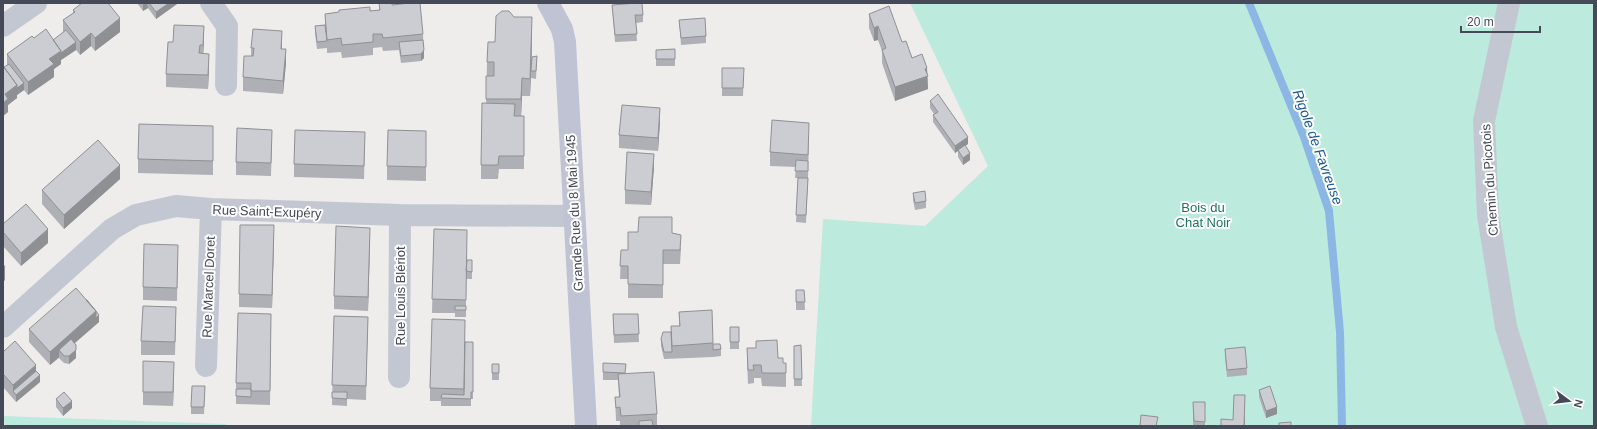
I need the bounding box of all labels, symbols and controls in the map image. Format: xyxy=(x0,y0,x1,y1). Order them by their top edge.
scale bar xyxy=(1461,8,1540,34)
text: 20 m xyxy=(1467,15,1494,29)
water label: Rigole de Favreuse xyxy=(1290,87,1346,207)
street label: Chemin du Picotois xyxy=(1478,123,1501,236)
street label: Grande Rue du 8 Mai 1945 xyxy=(563,134,586,292)
park label: Bois du Chat Noir xyxy=(1176,200,1231,230)
street label: Rue Saint-Exupéry xyxy=(212,202,322,221)
street label: Rue Marcel Doret xyxy=(199,235,218,338)
street label: Rue Louis Blériot xyxy=(393,246,408,346)
north arrow xyxy=(1549,381,1589,421)
text: N xyxy=(1572,398,1585,409)

